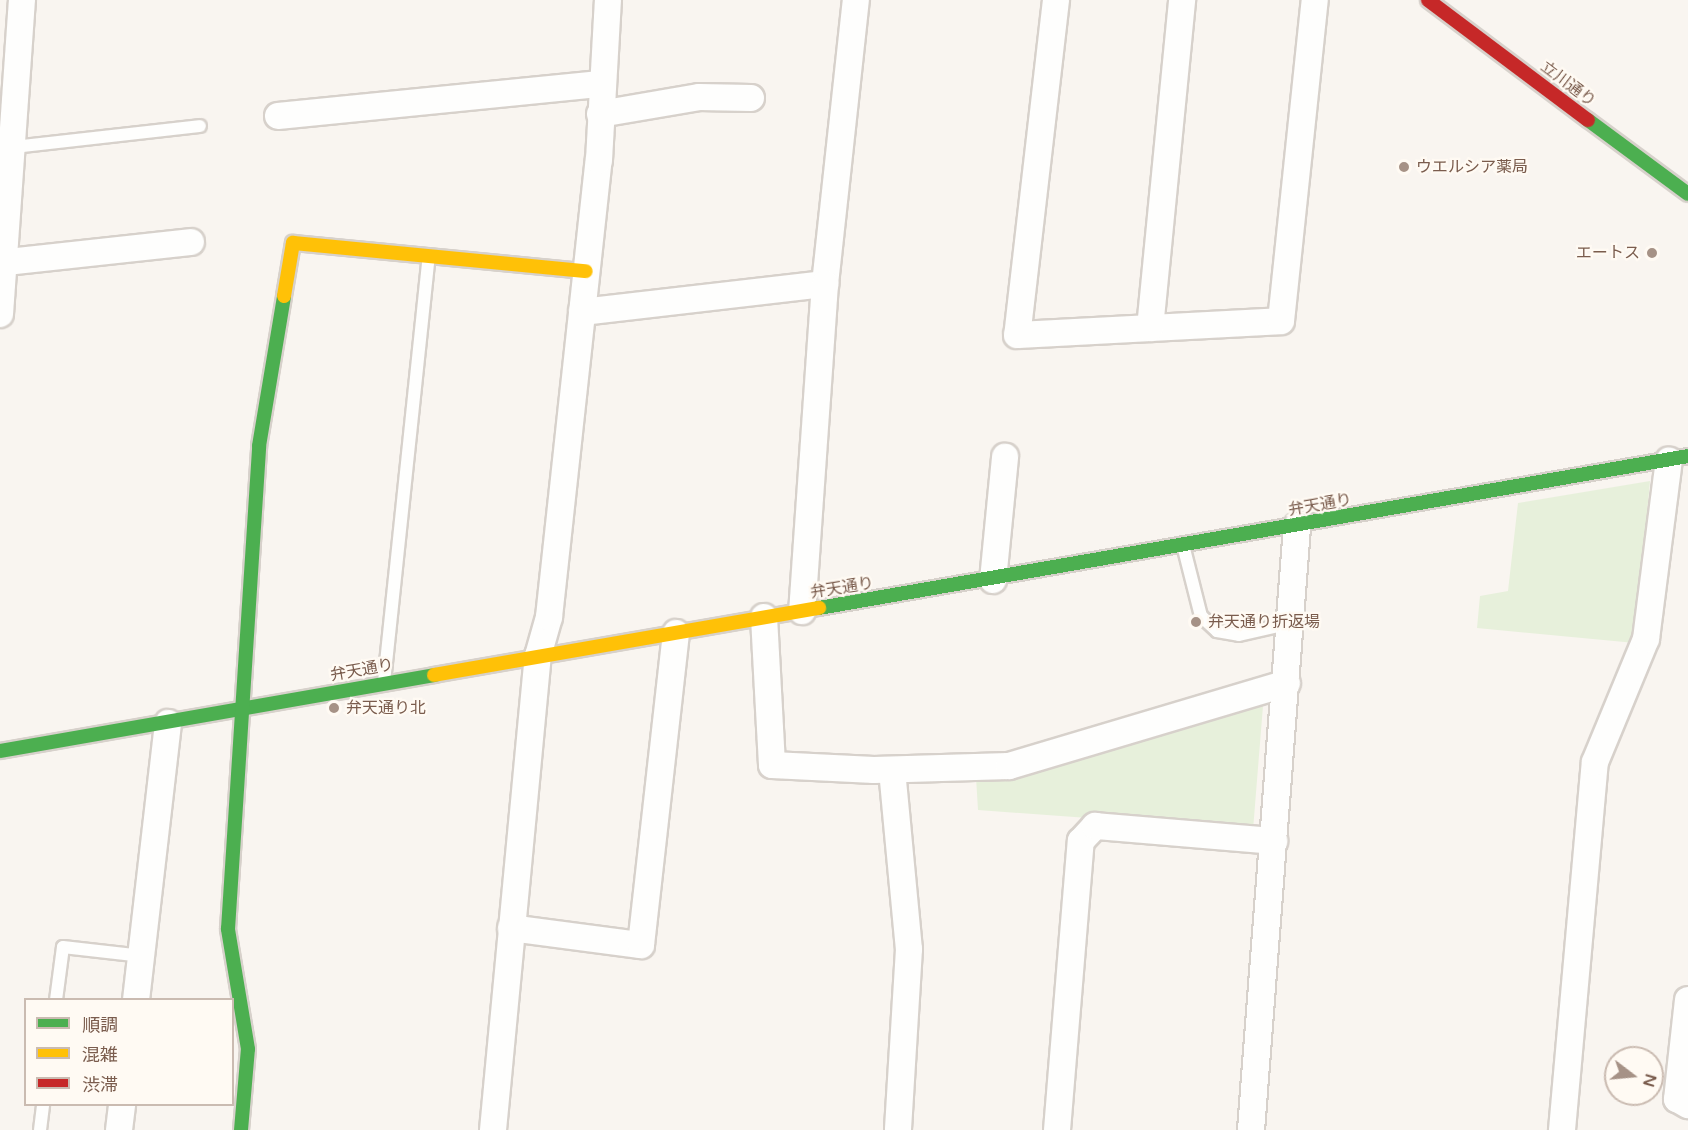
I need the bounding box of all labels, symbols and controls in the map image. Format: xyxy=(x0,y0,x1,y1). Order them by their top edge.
street label: 立川通り xyxy=(1537,57,1599,111)
place label: ウエルシア薬局 xyxy=(1416,157,1528,177)
marker: ウエルシア薬局 xyxy=(1397,160,1411,174)
place label: エートス xyxy=(1576,243,1640,263)
marker: エートス xyxy=(1645,246,1659,260)
street label: 弁天通り xyxy=(1287,490,1353,520)
street label: 弁天通り xyxy=(809,574,875,602)
place label: 弁天通り折返場 xyxy=(1208,612,1320,632)
marker: 弁天通り折返場 xyxy=(1189,615,1203,629)
street label: 弁天通り xyxy=(329,655,395,685)
place label: 弁天通り北 xyxy=(346,698,426,718)
marker: 弁天通り北 xyxy=(327,701,341,715)
legend xyxy=(24,998,234,1106)
text: 順調 xyxy=(82,1014,118,1036)
text: 混雑 xyxy=(82,1044,118,1066)
north arrow xyxy=(1604,1046,1664,1106)
text: N xyxy=(1638,1071,1661,1089)
text: 渋滞 xyxy=(82,1074,118,1096)

